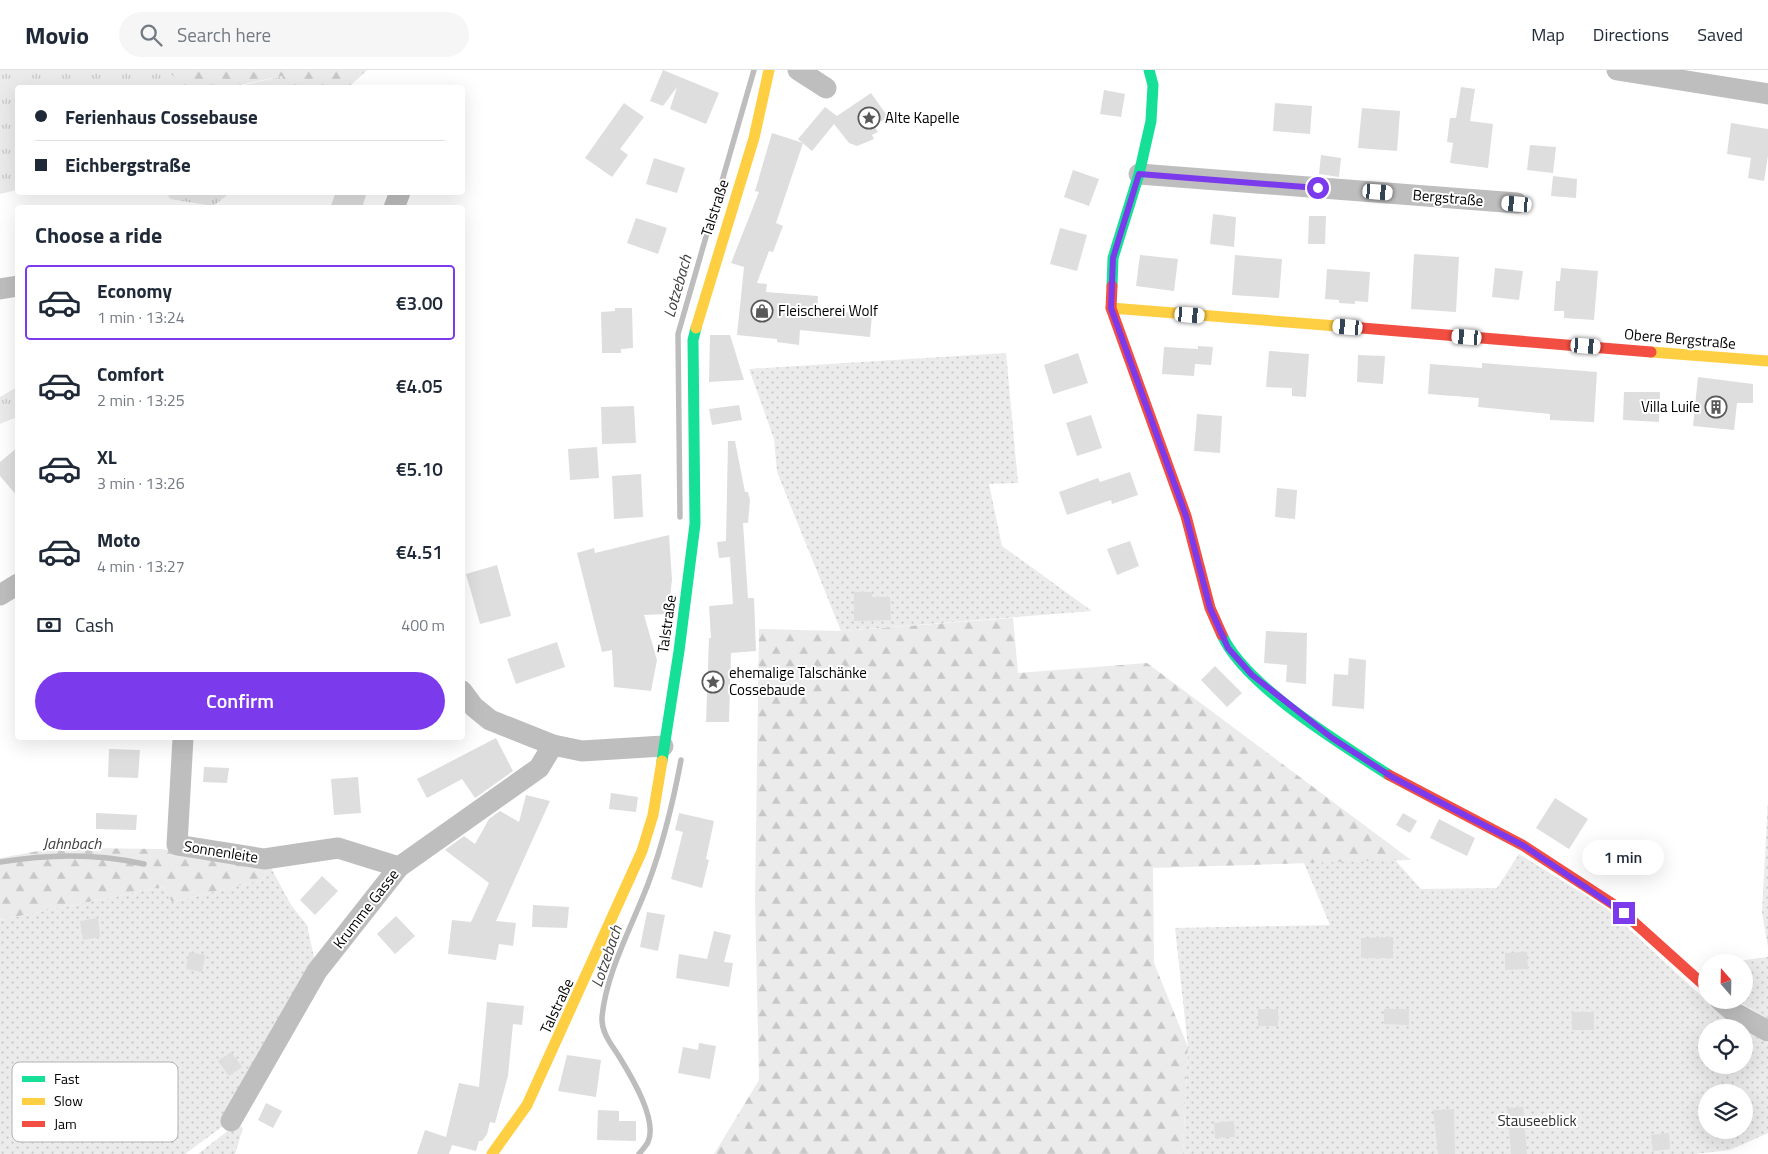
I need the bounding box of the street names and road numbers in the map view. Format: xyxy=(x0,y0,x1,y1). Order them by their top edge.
street label: Talstraße xyxy=(695,176,735,239)
street label: Bergstraße xyxy=(1412,183,1484,212)
street label: Obere Bergstraße xyxy=(1623,322,1737,355)
street label: Talstraße xyxy=(651,593,682,655)
street label: Sonnenleite xyxy=(182,834,260,869)
street label: Krumme Gasse xyxy=(327,864,404,954)
street label: Talstraße xyxy=(534,974,579,1037)

